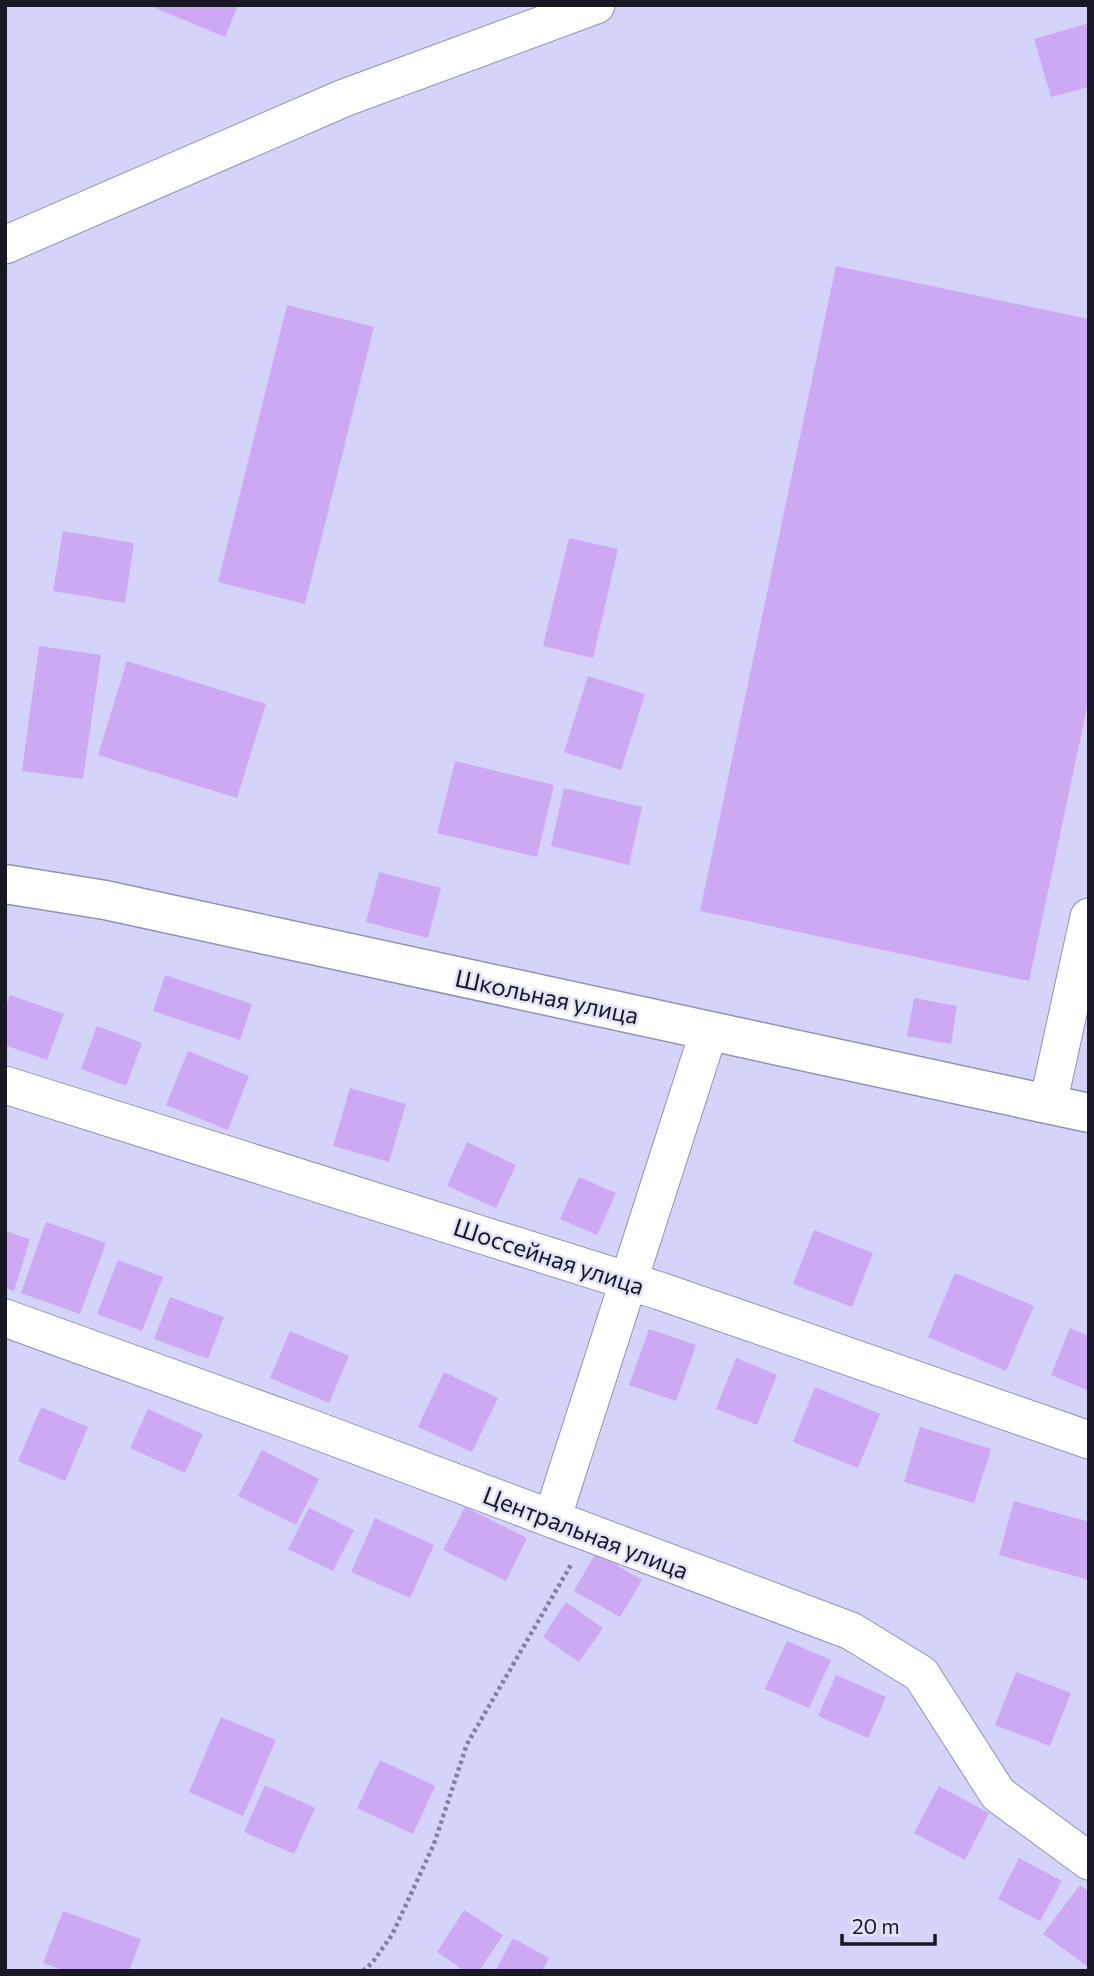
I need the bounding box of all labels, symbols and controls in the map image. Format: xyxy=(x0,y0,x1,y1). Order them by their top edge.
street label: Школьная улица xyxy=(453,962,641,1030)
street label: Шоссейная улица xyxy=(450,1212,648,1300)
street label: Центральная улица xyxy=(479,1479,693,1585)
scale bar xyxy=(842,1902,935,1946)
text: 20 m xyxy=(852,1913,900,1938)

